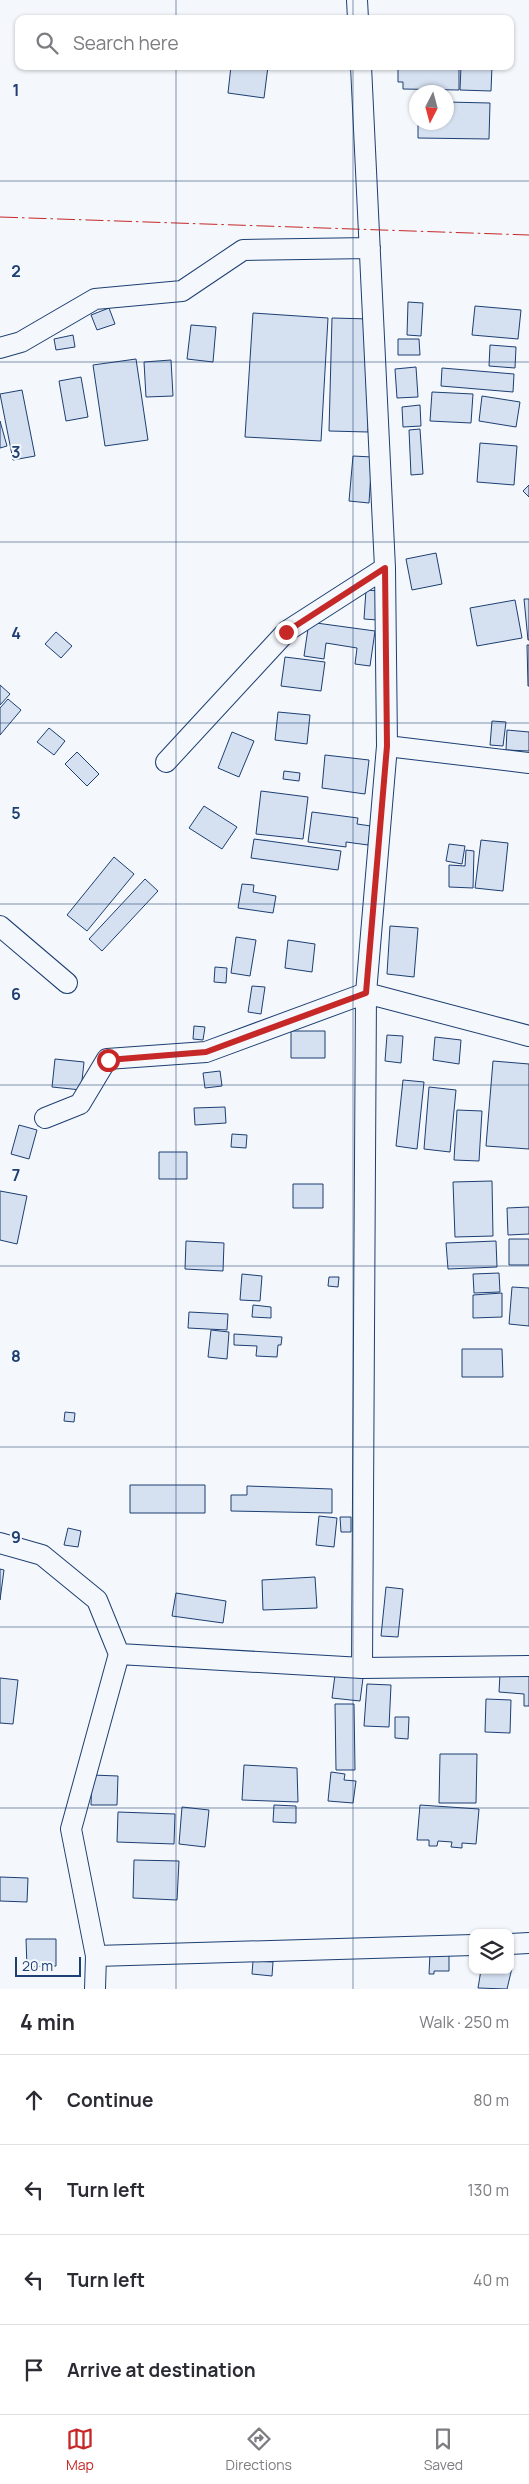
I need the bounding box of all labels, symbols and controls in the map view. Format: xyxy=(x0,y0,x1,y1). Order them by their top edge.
search box xyxy=(15,15,514,70)
icon: search xyxy=(33,29,61,57)
text: Search here xyxy=(73,30,179,56)
text: 1 xyxy=(12,79,20,101)
north arrow xyxy=(409,85,454,130)
text: 2 xyxy=(11,260,21,282)
text: 3 xyxy=(11,441,21,463)
route end xyxy=(275,621,298,644)
text: 4 xyxy=(11,622,21,644)
text: 5 xyxy=(11,802,21,824)
text: 6 xyxy=(11,983,21,1005)
route start xyxy=(97,1049,120,1072)
text: 7 xyxy=(12,1164,20,1186)
text: 8 xyxy=(11,1345,21,1367)
text: 9 xyxy=(11,1526,21,1548)
map controls xyxy=(469,1929,514,1974)
button: layers xyxy=(469,1929,514,1974)
scale bar xyxy=(15,1954,81,1977)
text: 20 m xyxy=(22,1956,53,1975)
text: 4 min xyxy=(20,2008,75,2036)
text: Walk · 250 m xyxy=(419,2011,509,2033)
icon: ahead xyxy=(20,2086,48,2114)
text: Continue xyxy=(67,2087,153,2113)
text: 80 m xyxy=(473,2089,509,2111)
icon: left xyxy=(20,2176,48,2204)
text: Turn left xyxy=(67,2177,145,2203)
text: 130 m xyxy=(467,2179,509,2201)
icon: left xyxy=(20,2266,48,2294)
text: Turn left xyxy=(67,2267,145,2293)
text: 40 m xyxy=(473,2269,509,2291)
icon: arrive xyxy=(20,2356,48,2384)
text: Arrive at destination xyxy=(67,2357,256,2383)
tab: Map xyxy=(66,2425,94,2474)
tab: Directions xyxy=(226,2425,292,2474)
tab: Saved xyxy=(424,2425,463,2474)

